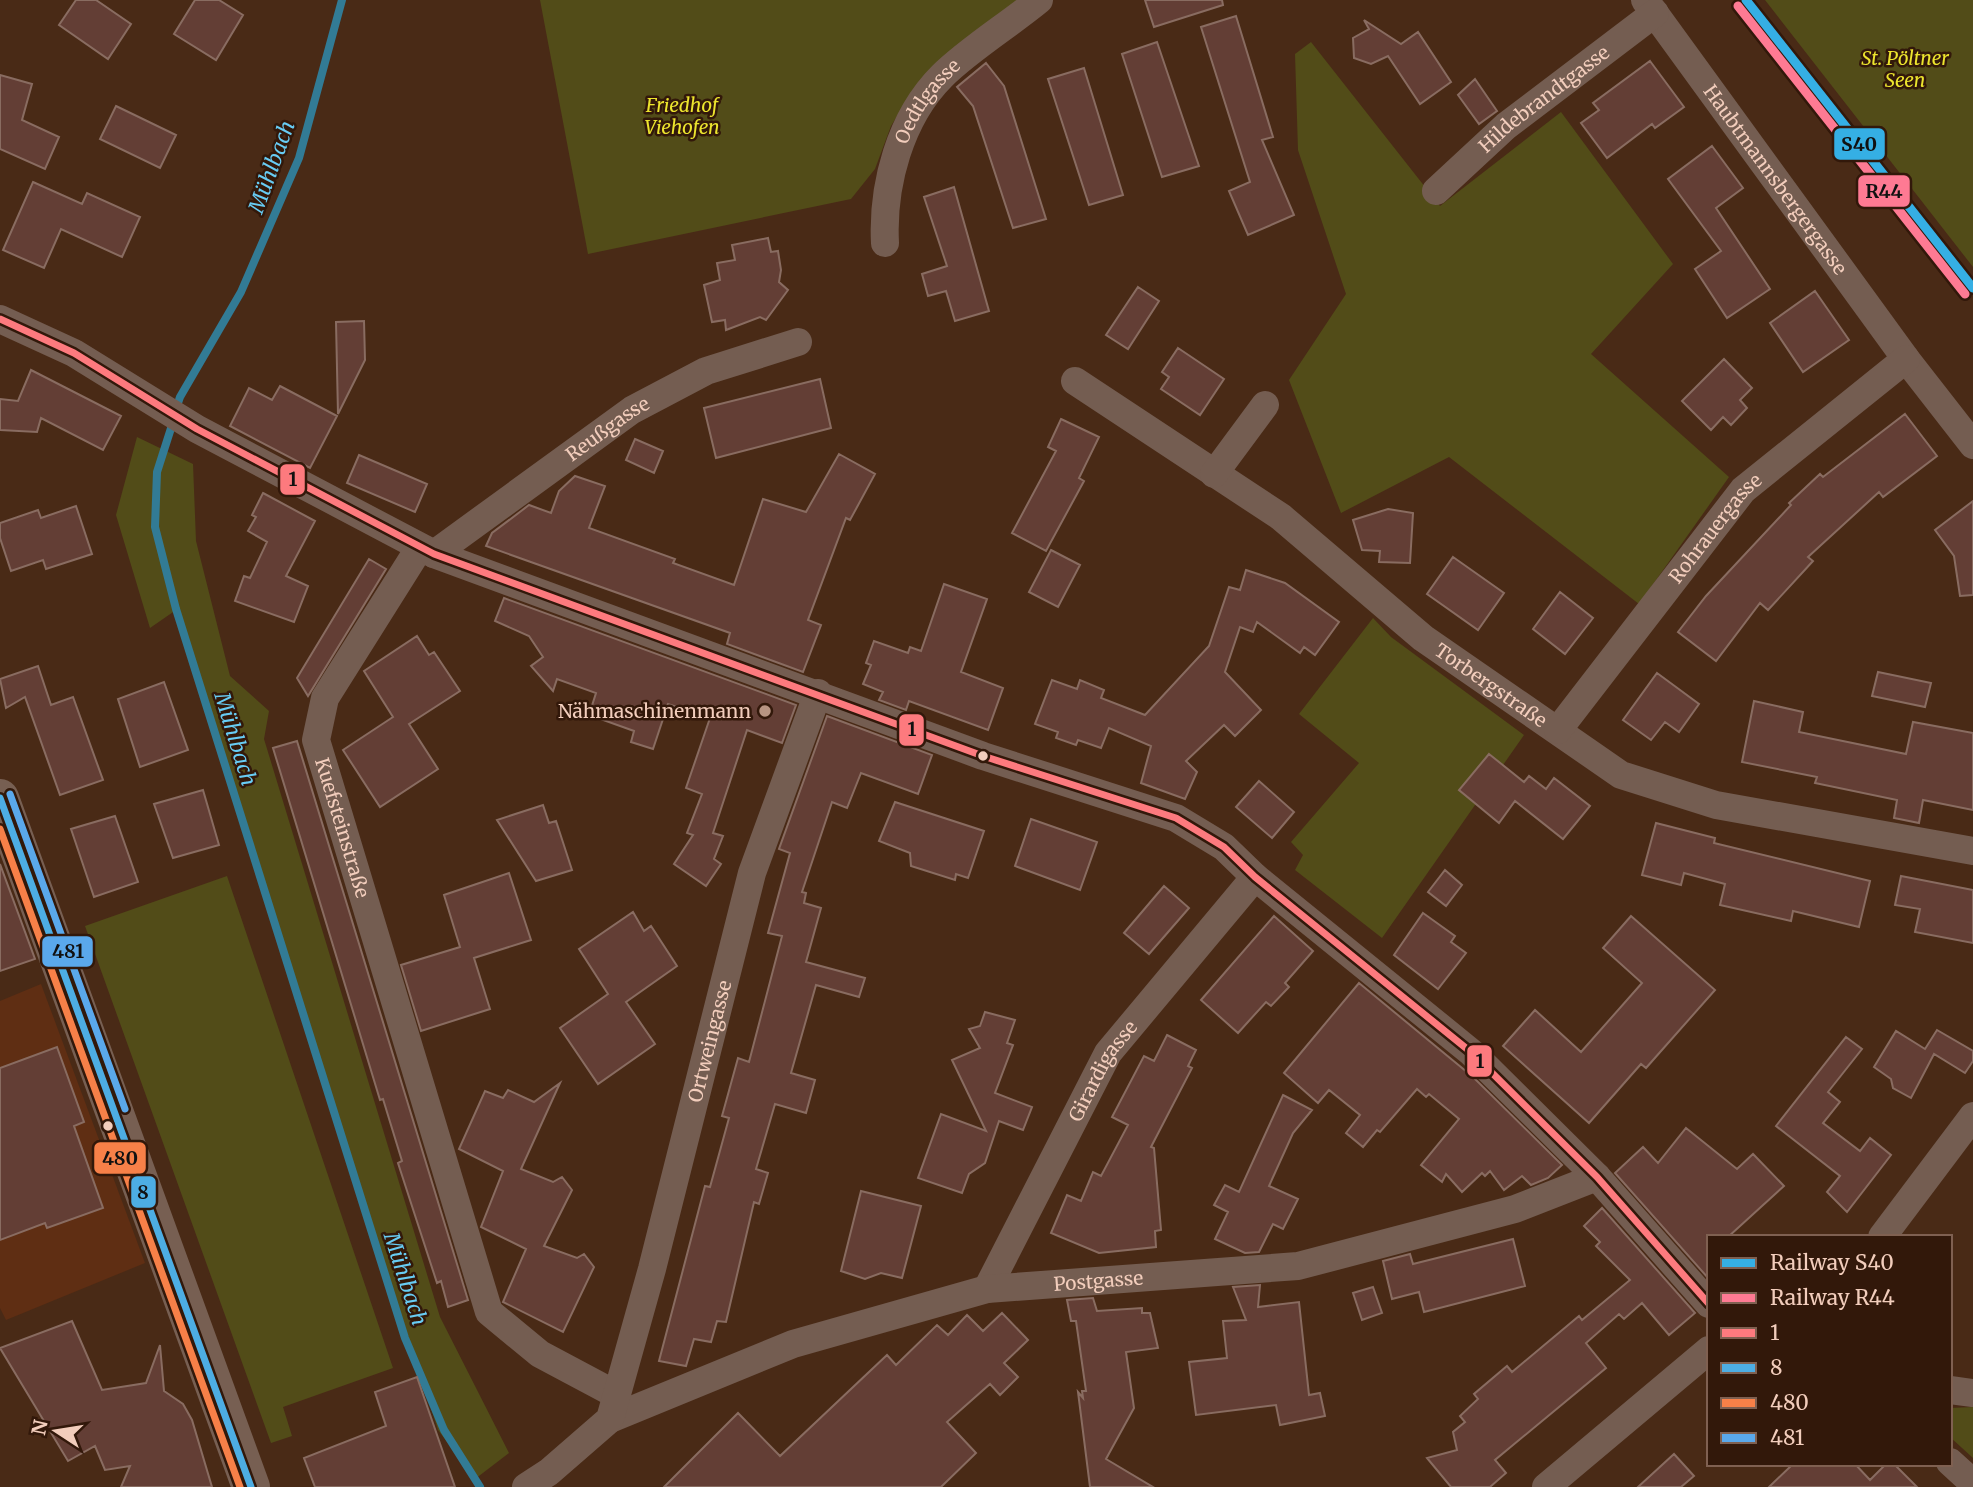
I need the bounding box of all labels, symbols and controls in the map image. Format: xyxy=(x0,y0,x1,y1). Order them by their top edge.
street label: Hildebrandtgasse xyxy=(1473,40,1614,158)
park label: St. Pöltner Seen xyxy=(1861,46,1949,92)
street label: Oedtlgasse xyxy=(889,53,965,147)
street label: Haubtmannsbergergasse xyxy=(1699,80,1853,279)
park label: Friedhof Viehofen xyxy=(644,93,721,139)
water label: Mühlbach xyxy=(242,117,301,218)
line badge: S40 xyxy=(1833,127,1886,161)
text: S40 xyxy=(1841,132,1877,156)
line badge: R44 xyxy=(1857,174,1911,208)
text: R44 xyxy=(1865,179,1903,203)
street label: Reußgasse xyxy=(561,391,653,466)
line badge: 1 xyxy=(279,463,306,496)
text: 1 xyxy=(289,467,298,491)
street label: Rohrauergasse xyxy=(1664,468,1767,588)
street label: Torbergstraße xyxy=(1430,638,1552,732)
water label: Mühlbach xyxy=(208,688,262,789)
place label: Nähmaschinenmann xyxy=(558,699,751,723)
marker: Nähmaschinenmann xyxy=(757,703,773,719)
line badge: 1 xyxy=(898,713,925,747)
text: 1 xyxy=(908,717,917,741)
unlabelled marker xyxy=(976,749,990,763)
street label: Kuefsteinstraße xyxy=(310,755,375,901)
line badge: 481 xyxy=(41,935,94,968)
text: 481 xyxy=(52,939,84,963)
street label: Ortweingasse xyxy=(683,978,736,1105)
street label: Girardigasse xyxy=(1063,1015,1142,1125)
line badge: 1 xyxy=(1466,1044,1493,1078)
text: 1 xyxy=(1476,1049,1485,1073)
unlabelled marker xyxy=(101,1119,115,1133)
line badge: 480 xyxy=(93,1141,147,1175)
text: 480 xyxy=(102,1146,138,1170)
line badge: 8 xyxy=(130,1175,157,1209)
text: 8 xyxy=(137,1180,149,1204)
water label: Mühlbach xyxy=(377,1228,433,1329)
legend xyxy=(1707,1235,1952,1466)
text: Railway S40 xyxy=(1770,1249,1894,1276)
street label: Postgasse xyxy=(1053,1265,1144,1296)
text: Railway R44 xyxy=(1770,1284,1895,1311)
text: 1 xyxy=(1770,1319,1780,1346)
text: 8 xyxy=(1770,1354,1783,1381)
text: 480 xyxy=(1770,1389,1809,1416)
north arrow xyxy=(21,1396,91,1466)
text: N xyxy=(26,1418,53,1437)
text: 481 xyxy=(1770,1424,1804,1451)

